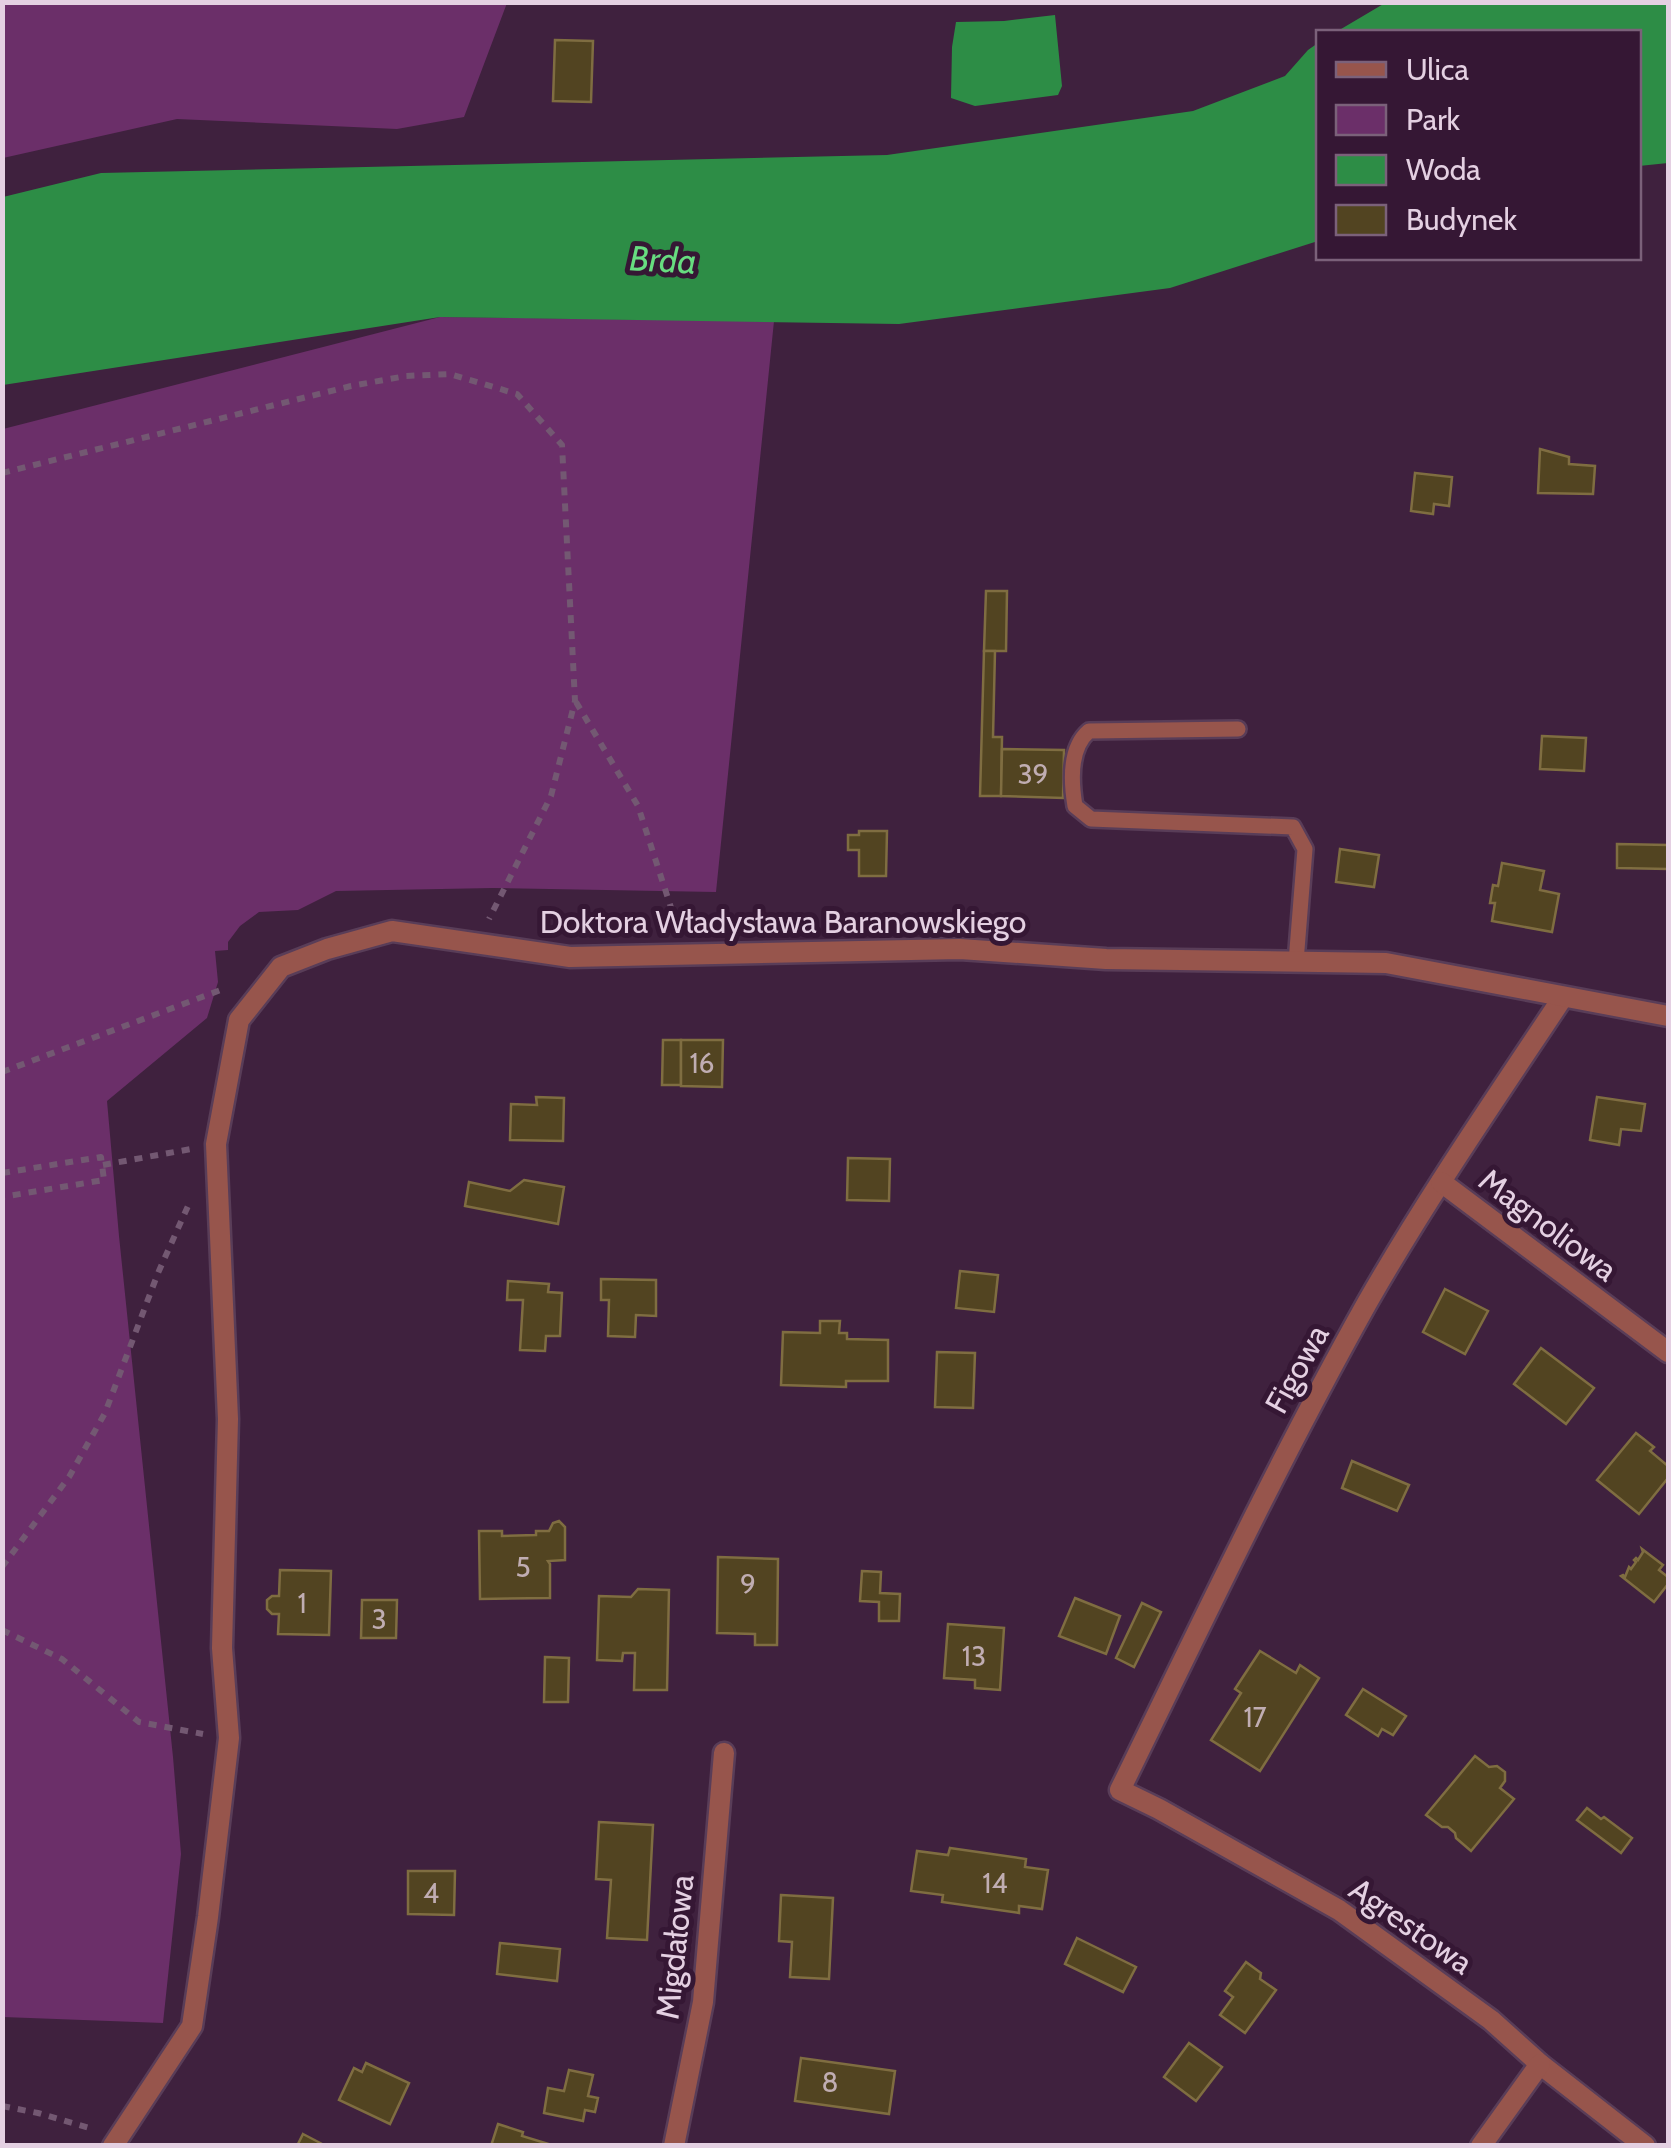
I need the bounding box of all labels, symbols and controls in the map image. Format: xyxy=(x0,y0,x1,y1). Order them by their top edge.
legend xyxy=(1316,30,1641,260)
text: Ulica xyxy=(1406,51,1469,88)
text: Park xyxy=(1406,101,1461,138)
text: Woda xyxy=(1406,151,1481,188)
text: Budynek xyxy=(1406,201,1517,238)
water label: Brda xyxy=(628,236,698,283)
house number: 39 xyxy=(1017,757,1049,791)
street label: Doktora Władysława Baranowskiego xyxy=(540,902,1026,941)
house number: 16 xyxy=(689,1046,715,1080)
street label: Magnoliowa xyxy=(1472,1160,1626,1290)
street label: Figowa xyxy=(1256,1317,1337,1420)
house number: 5 xyxy=(515,1550,531,1584)
house number: 9 xyxy=(740,1567,756,1601)
house number: 1 xyxy=(297,1586,307,1620)
house number: 3 xyxy=(371,1602,387,1636)
house number: 13 xyxy=(962,1639,986,1673)
house number: 17 xyxy=(1243,1700,1267,1734)
house number: 14 xyxy=(982,1866,1008,1900)
street label: Agrestowa xyxy=(1342,1869,1481,1982)
street label: Migdałowa xyxy=(648,1872,702,2021)
house number: 4 xyxy=(423,1876,439,1910)
house number: 8 xyxy=(822,2065,838,2099)

